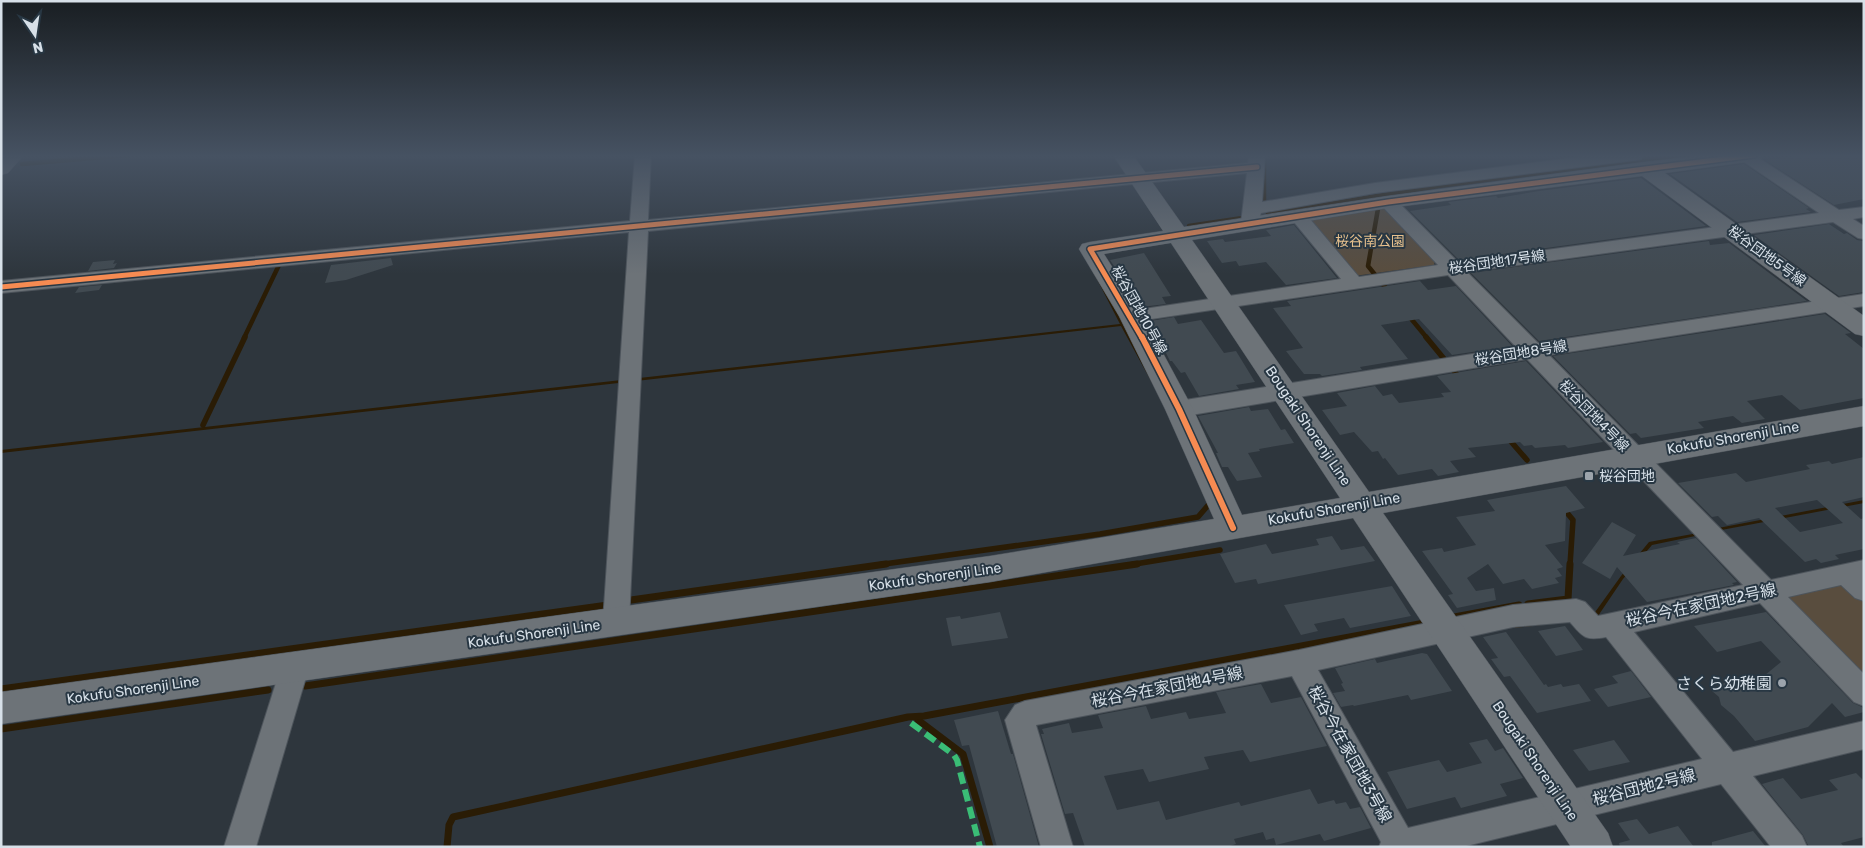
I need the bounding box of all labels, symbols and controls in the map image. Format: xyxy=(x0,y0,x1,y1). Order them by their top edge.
north arrow xyxy=(10,10,60,60)
text: N xyxy=(31,38,45,57)
street label: 桜谷団地5号線 xyxy=(1725,222,1809,290)
park label: 桜谷南公園 xyxy=(1335,233,1405,250)
street label: 桜谷団地17号線 xyxy=(1448,247,1546,277)
street label: 桜谷団地10号線 xyxy=(1108,263,1170,357)
street label: 桜谷団地8号線 xyxy=(1474,337,1568,369)
street label: Bougaki Shorenji Line xyxy=(1262,363,1354,489)
street label: 桜谷団地4号線 xyxy=(1556,377,1632,455)
street label: Kokufu Shorenji Line xyxy=(1666,418,1800,458)
place label: 桜谷団地 xyxy=(1599,468,1655,485)
marker: 桜谷団地 xyxy=(1583,470,1595,482)
street label: Kokufu Shorenji Line xyxy=(1267,489,1401,529)
street label: Kokufu Shorenji Line xyxy=(868,559,1003,595)
street label: 桜谷今在家団地2号線 xyxy=(1624,580,1778,630)
street label: Kokufu Shorenji Line xyxy=(467,616,602,652)
street label: 桜谷今在家団地4号線 xyxy=(1090,663,1244,711)
street label: Kokufu Shorenji Line xyxy=(66,672,201,708)
place label: さくら幼稚園 xyxy=(1676,674,1772,693)
marker: さくら幼稚園 xyxy=(1776,677,1788,689)
street label: 桜谷今在家団地3号線 xyxy=(1304,682,1396,826)
street label: Bougaki Shorenji Line xyxy=(1489,698,1581,824)
street label: 桜谷団地2号線 xyxy=(1591,765,1697,809)

